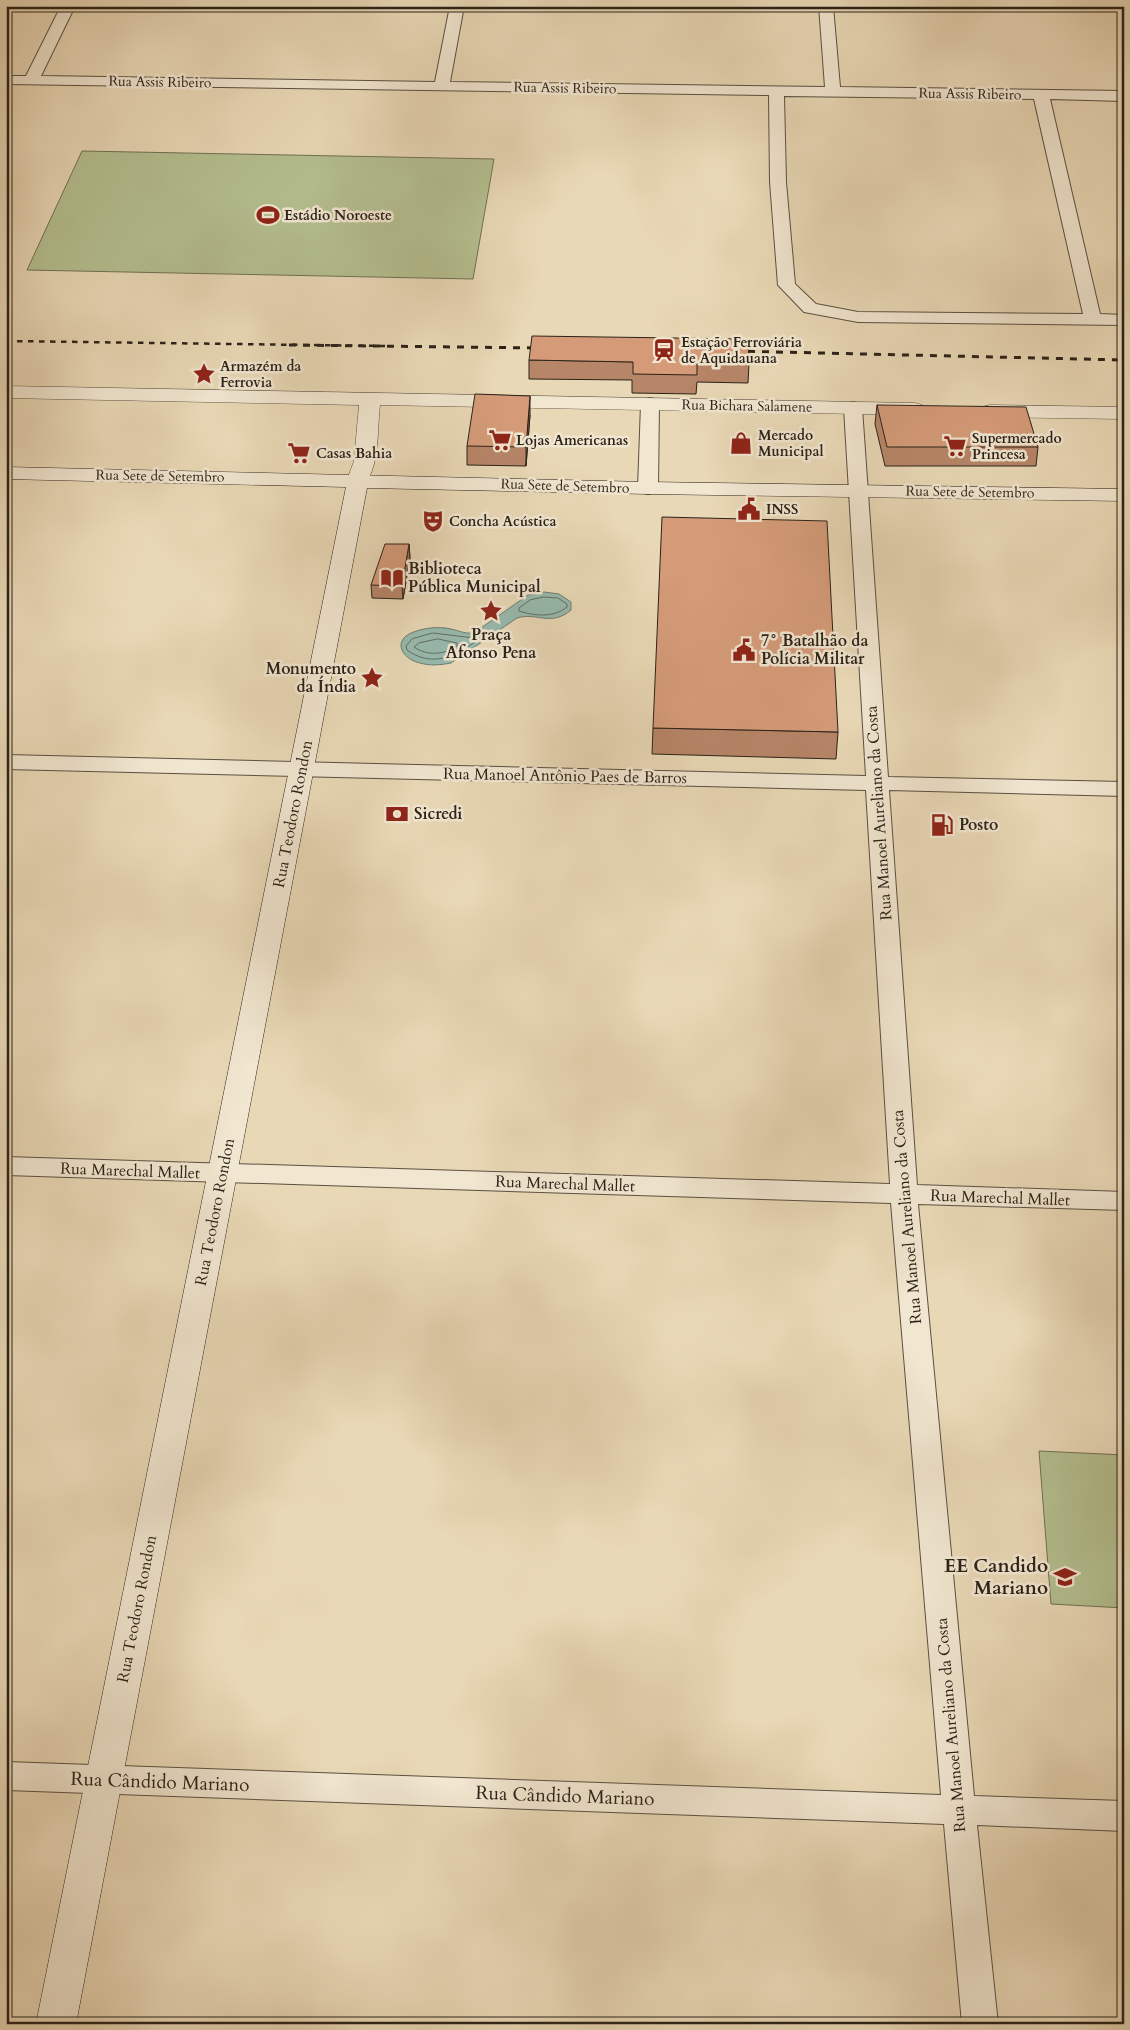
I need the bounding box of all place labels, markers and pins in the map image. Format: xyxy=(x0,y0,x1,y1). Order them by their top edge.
sports icon: Estádio Noroeste xyxy=(255,202,281,228)
place label: Estádio Noroeste xyxy=(284,206,392,225)
place label: Estação Ferroviária de Aquidauana xyxy=(681,333,802,368)
station icon: Estação Ferroviária de Aquidauana xyxy=(651,337,677,363)
place label: Armazém da Ferrovia xyxy=(220,357,301,392)
place icon: Armazém da Ferrovia xyxy=(191,361,217,387)
place label: Mercado Municipal xyxy=(758,426,823,461)
supermarket icon: Lojas Americanas xyxy=(487,427,513,453)
place label: Supermercado Princesa xyxy=(972,429,1062,464)
shop icon: Mercado Municipal xyxy=(728,430,754,456)
place label: Lojas Americanas xyxy=(516,431,628,450)
supermarket icon: Supermercado Princesa xyxy=(942,433,968,459)
supermarket icon: Casas Bahia xyxy=(286,440,312,466)
place label: Casas Bahia xyxy=(316,444,392,463)
public building icon: INSS xyxy=(736,496,762,522)
place label: INSS xyxy=(766,500,798,519)
theatre icon: Concha Acústica xyxy=(420,508,446,534)
place label: Concha Acústica xyxy=(449,512,556,531)
place label: Biblioteca Pública Municipal xyxy=(408,558,541,598)
library icon: Biblioteca Pública Municipal xyxy=(379,565,405,591)
place icon: Praça Afonso Pena xyxy=(478,598,504,624)
place label: Praça Afonso Pena xyxy=(446,624,536,664)
place label: 7° Batalhão da Polícia Militar xyxy=(761,630,868,670)
public building icon: 7° Batalhão da Polícia Militar xyxy=(731,637,757,663)
place label: Monumento da Índia xyxy=(266,658,356,698)
place icon: Monumento da Índia xyxy=(359,665,385,691)
bank icon: Sicredi xyxy=(384,801,410,827)
place label: Sicredi xyxy=(414,803,462,825)
fuel station icon: Posto xyxy=(929,812,955,838)
place label: Posto xyxy=(959,814,998,836)
place label: EE Candido Mariano xyxy=(944,1553,1048,1601)
school or university icon: EE Candido Mariano xyxy=(1052,1564,1078,1590)

